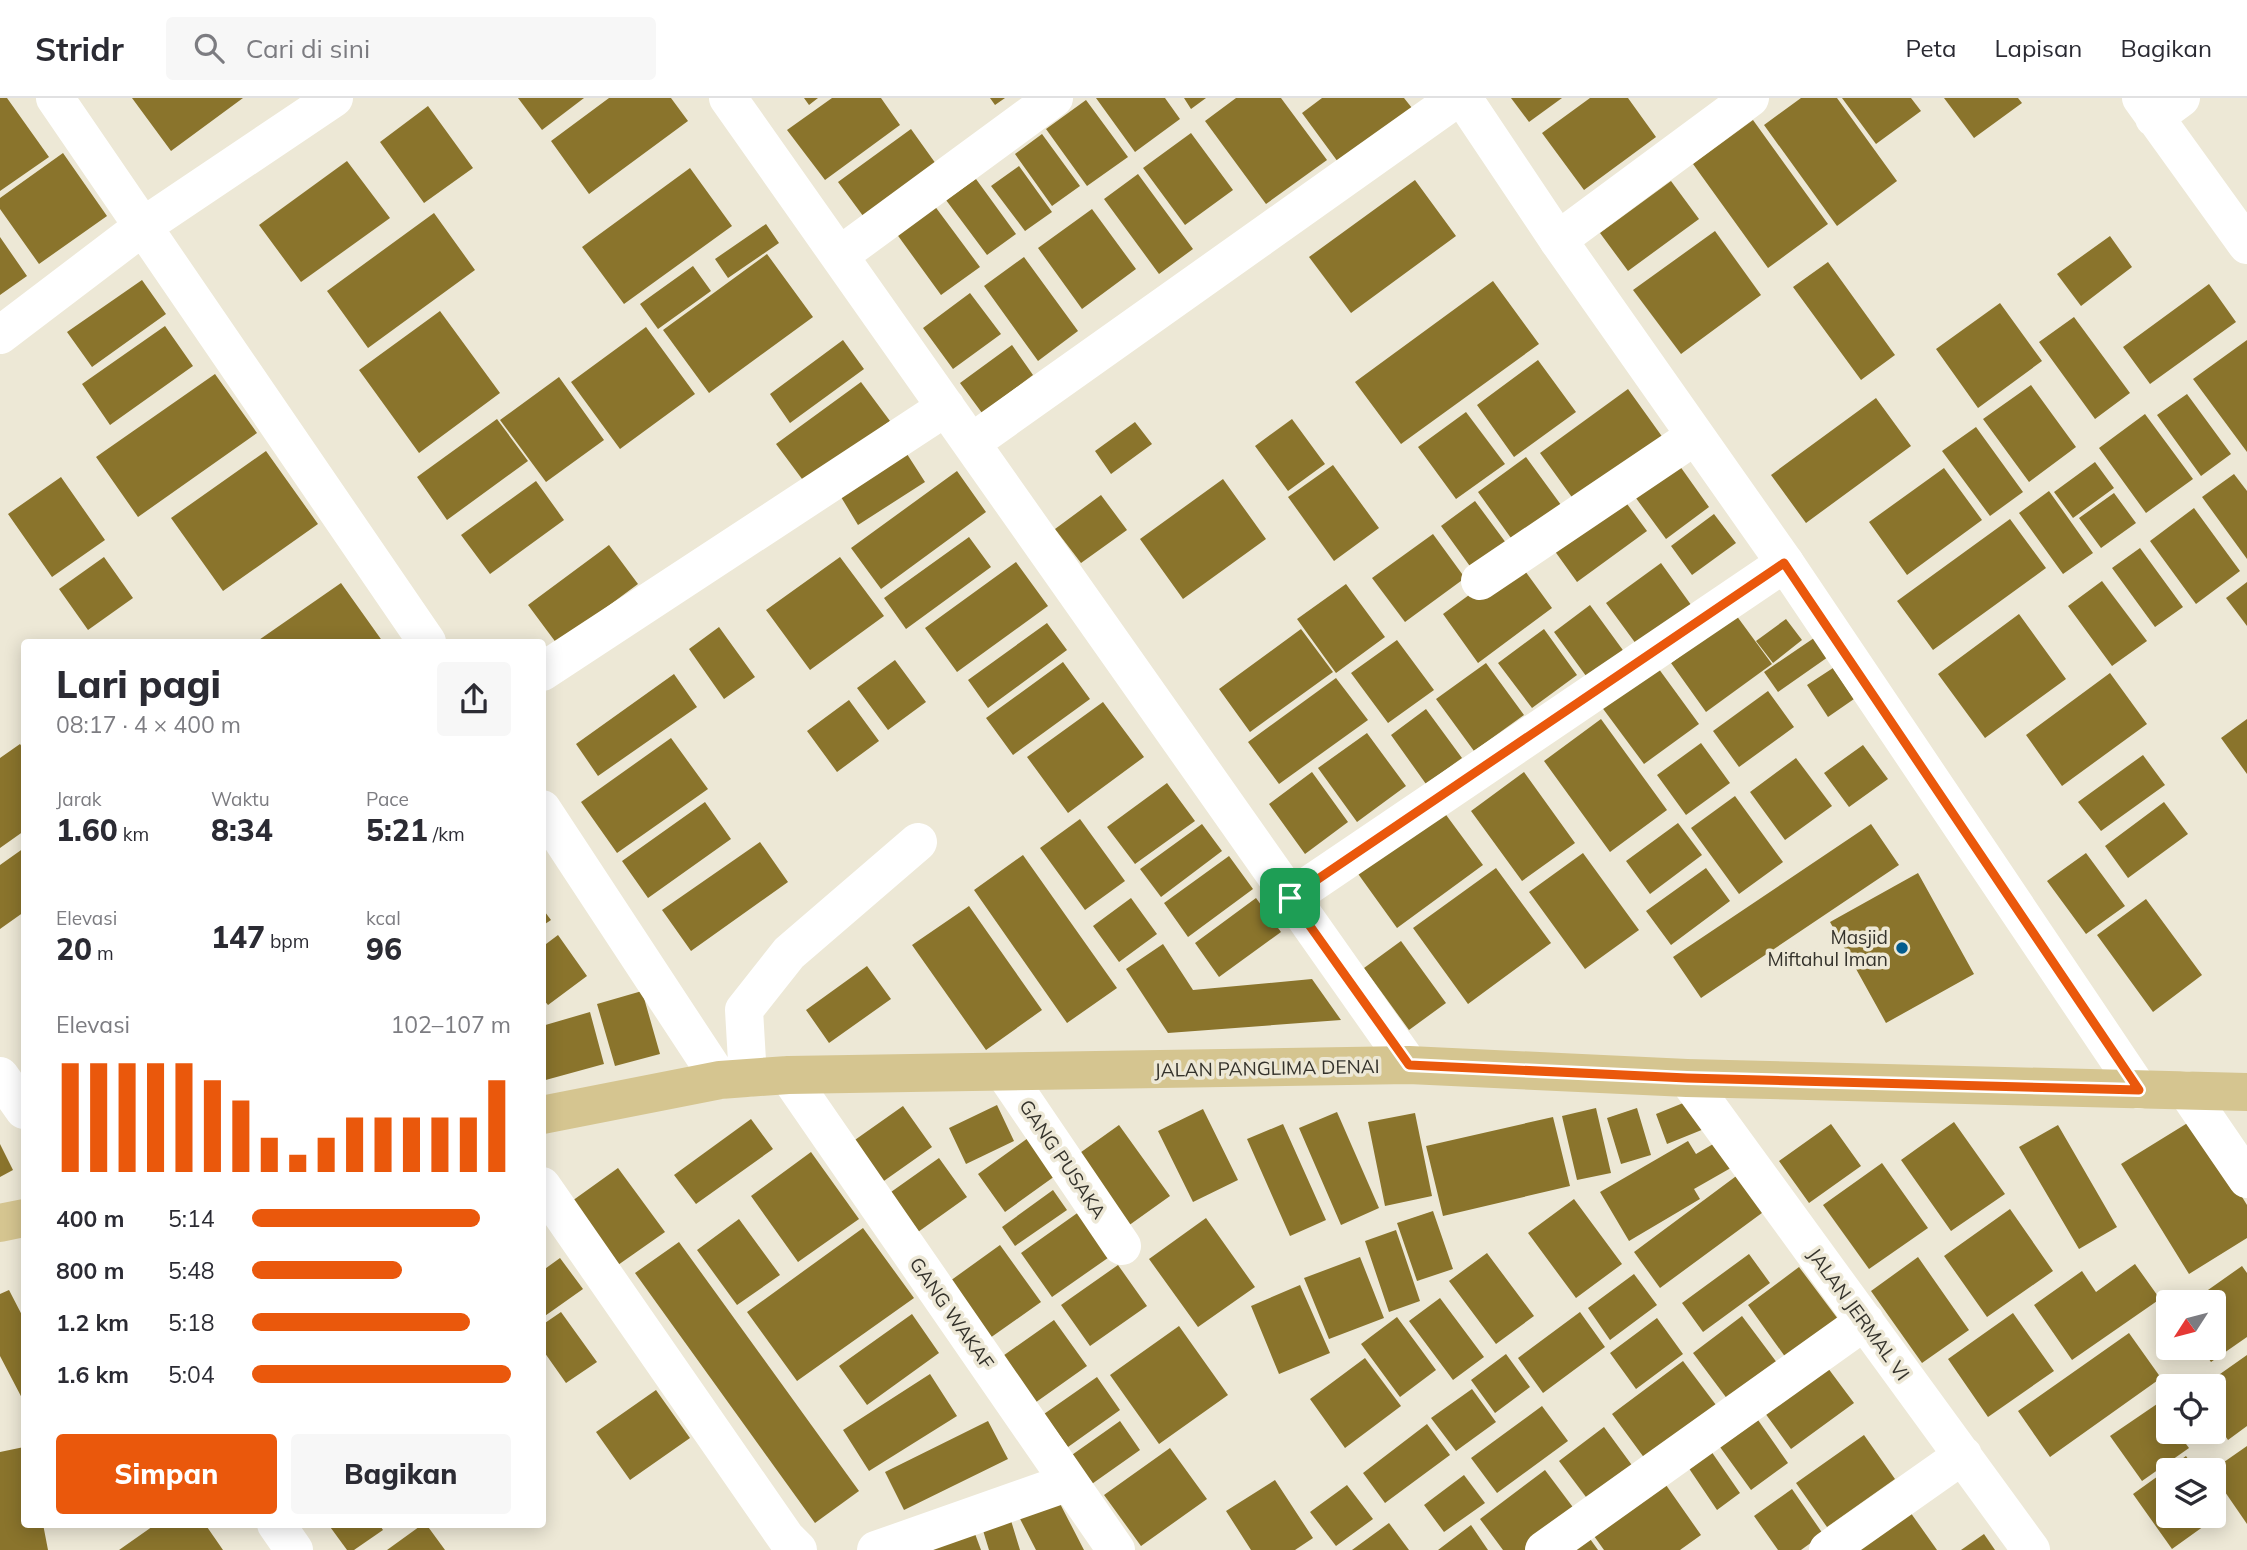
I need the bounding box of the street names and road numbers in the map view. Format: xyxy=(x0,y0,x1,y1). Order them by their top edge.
street label: JALAN PANGLIMA DENAI xyxy=(1154,1054,1380,1082)
street label: GANG PUSAKA xyxy=(1014,1095,1112,1223)
street label: JALAN JERMAL VI xyxy=(1803,1243,1915,1385)
street label: GANG WAKAF xyxy=(905,1252,1000,1374)

